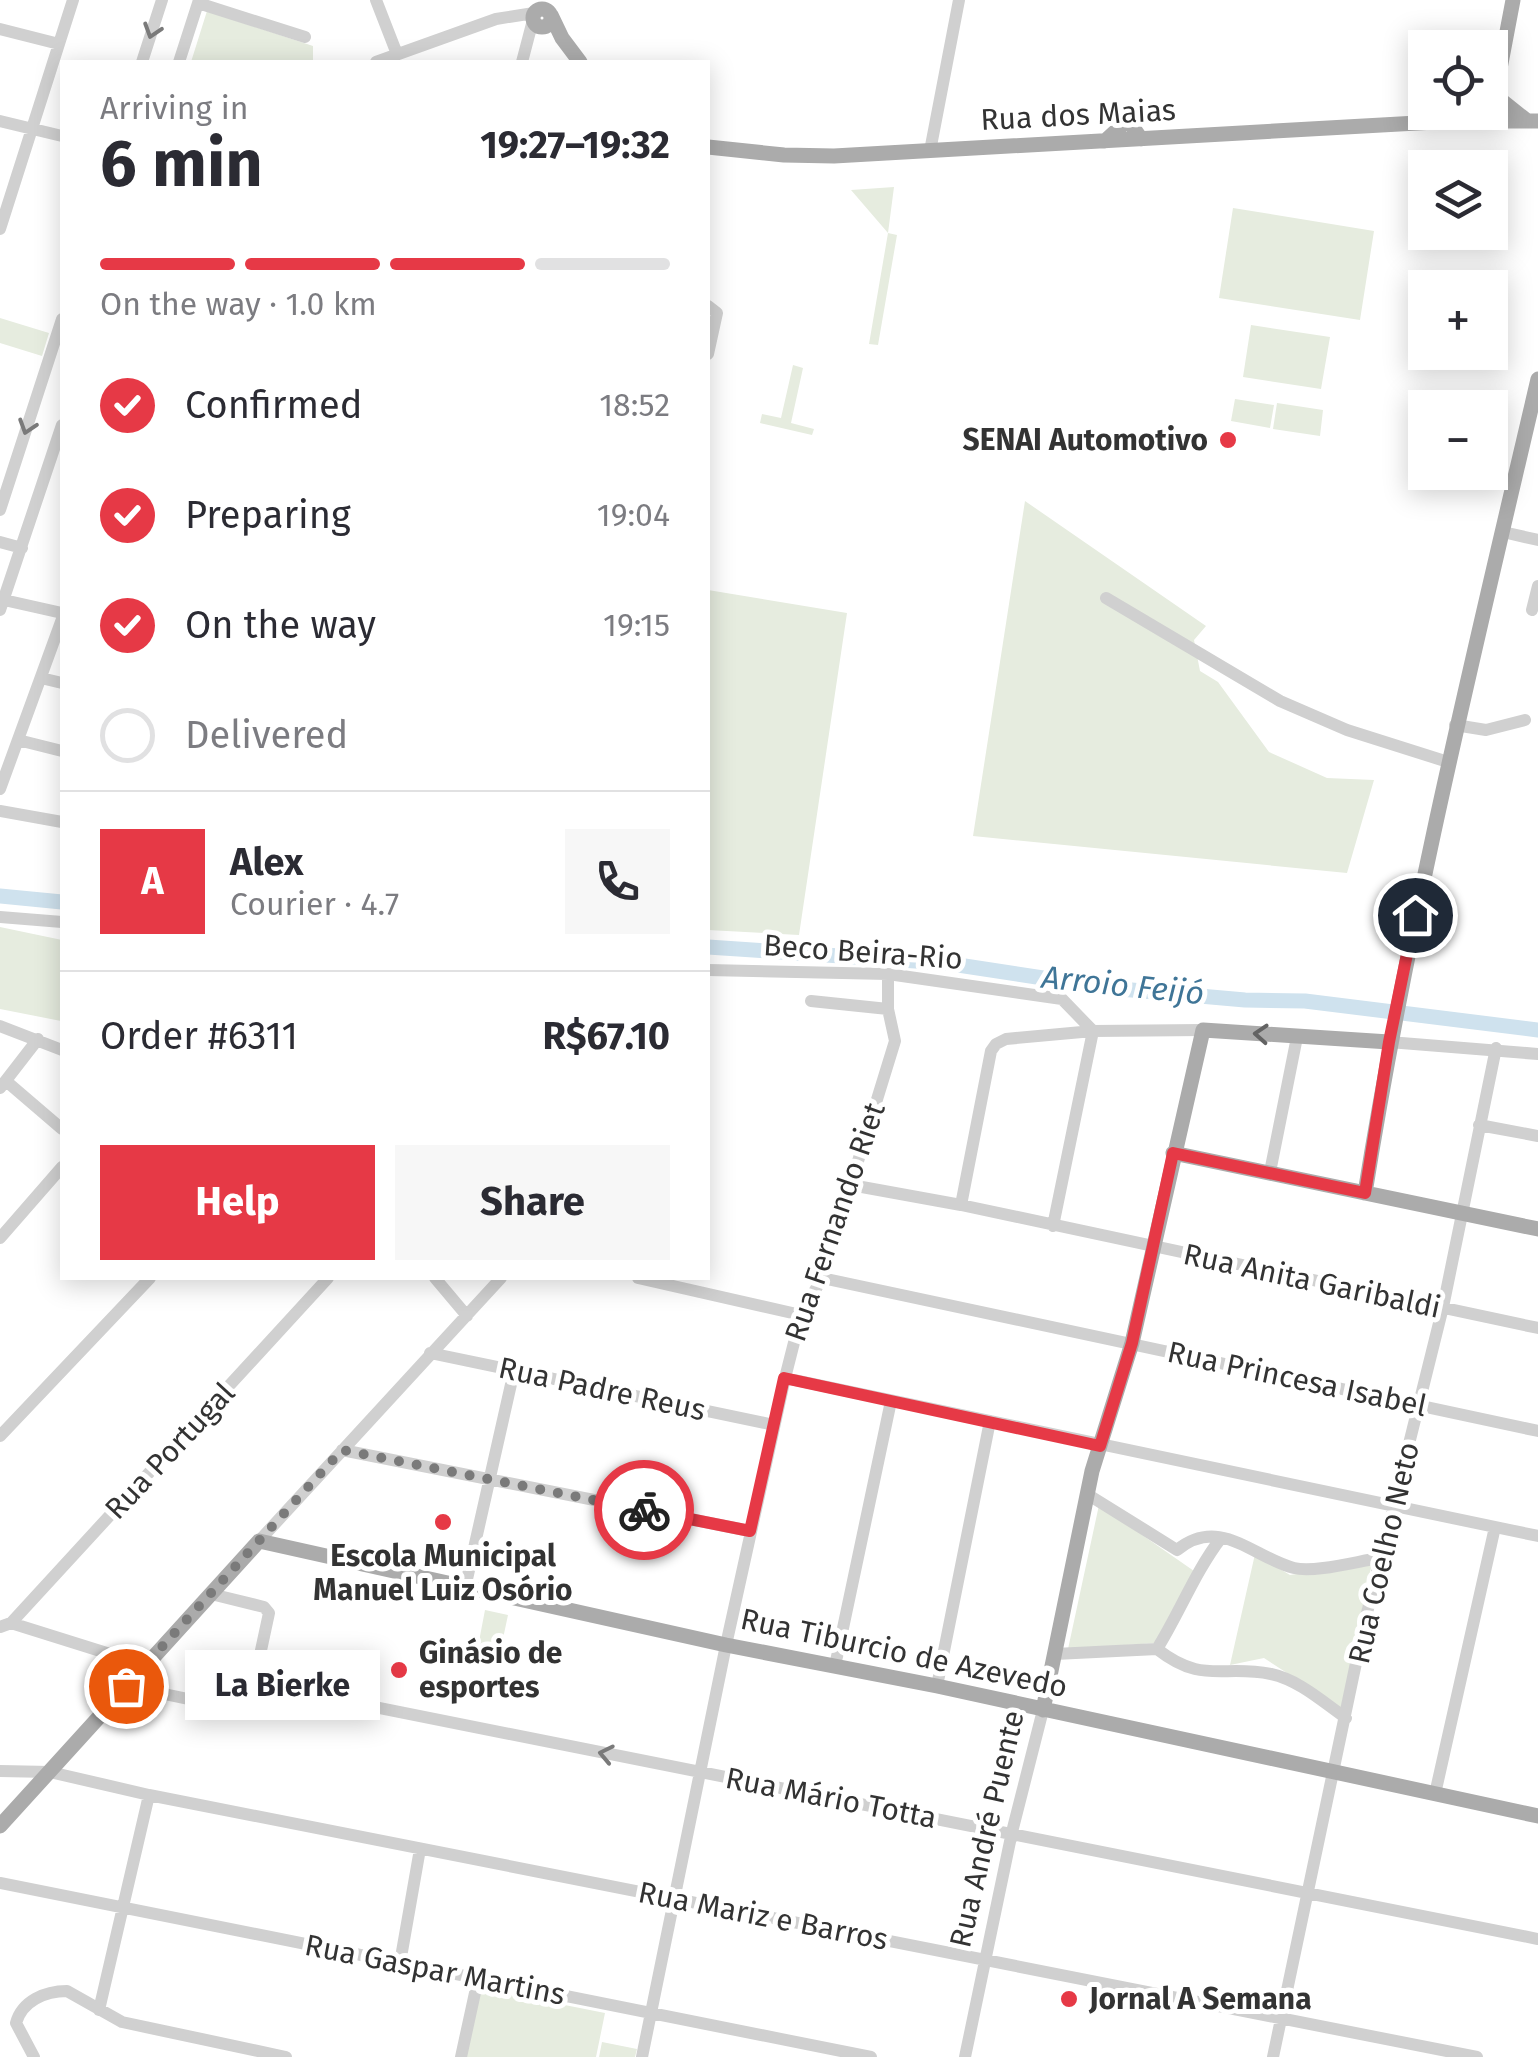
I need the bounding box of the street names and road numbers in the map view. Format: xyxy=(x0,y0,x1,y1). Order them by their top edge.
street label: Rua dos Maias xyxy=(979,92,1177,138)
street label: Beco Beira-Rio xyxy=(762,927,964,977)
street label: Rua Fernando Riet xyxy=(777,1098,893,1346)
street label: Rua Anita Garibaldi xyxy=(1180,1236,1444,1326)
street label: Rua Princesa Isabel xyxy=(1164,1334,1430,1424)
street label: Rua Padre Reus xyxy=(495,1350,709,1428)
street label: Rua Portugal xyxy=(98,1375,243,1527)
street label: Rua Coelho Neto xyxy=(1341,1439,1427,1667)
street label: Rua Tiburcio de Azevedo xyxy=(737,1601,1071,1705)
street label: Rua André Puente xyxy=(942,1707,1032,1951)
street label: Rua Mário Totta xyxy=(722,1760,940,1836)
street label: Rua Mariz e Barros xyxy=(635,1874,891,1958)
street label: Rua Gaspar Martins xyxy=(302,1927,568,2013)

